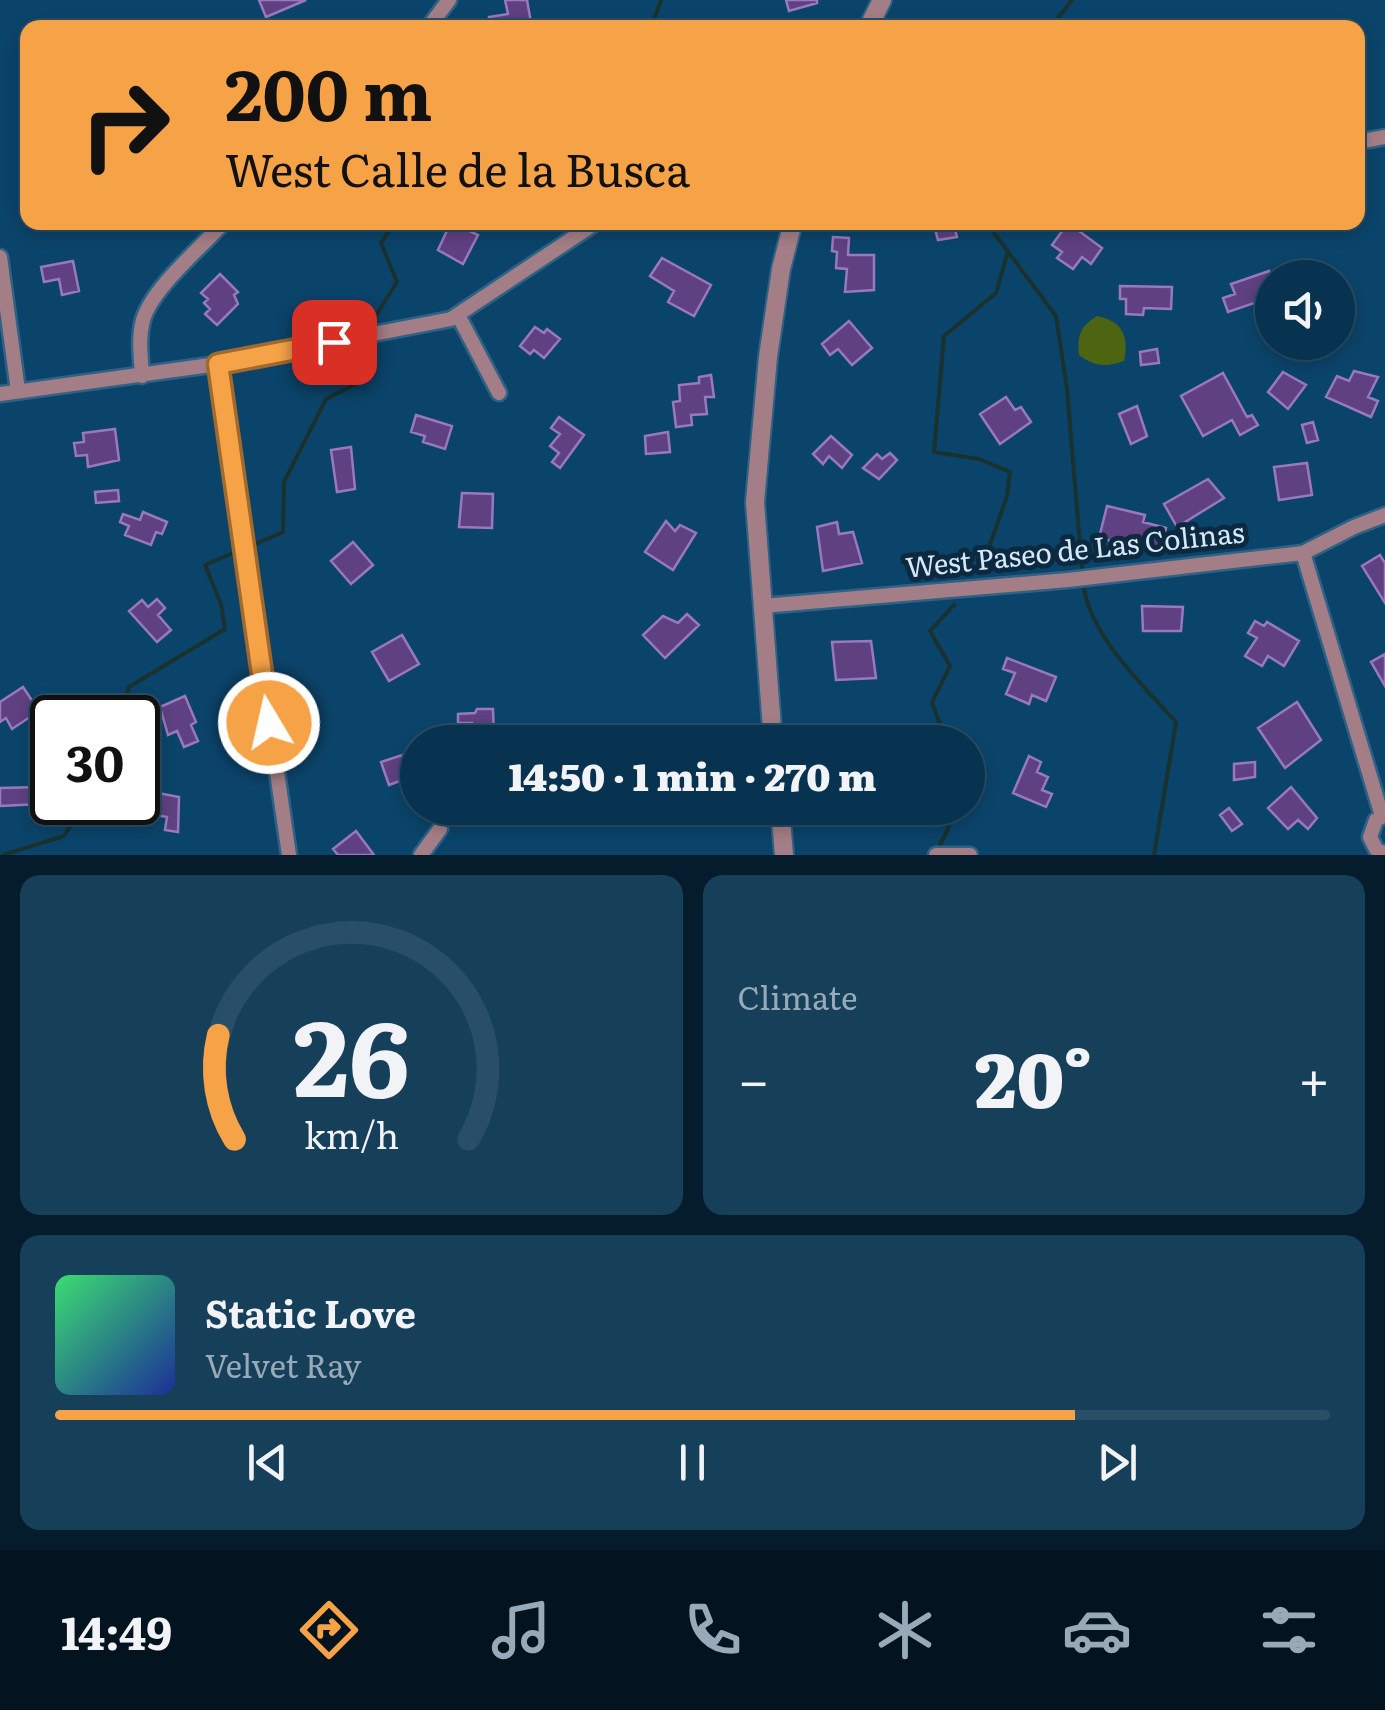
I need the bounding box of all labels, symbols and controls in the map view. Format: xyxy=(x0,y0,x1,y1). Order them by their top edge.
text: 200 m xyxy=(225,39,433,143)
icon: right xyxy=(60,60,190,190)
text: West Calle de la Busca xyxy=(225,134,690,201)
map controls xyxy=(1255,260,1355,360)
button: sound xyxy=(1255,260,1355,360)
pin xyxy=(292,300,377,385)
icon: arrive xyxy=(307,315,362,370)
street label: West Paseo de Las Colinas xyxy=(903,509,1246,587)
position arrow xyxy=(217,671,321,775)
speed limit sign: 30 xyxy=(30,695,160,825)
text: 14:50 · 1 min · 270 m xyxy=(509,746,877,803)
text: Climate xyxy=(738,972,858,1020)
text: 26 xyxy=(293,975,410,1129)
text: 20° xyxy=(975,1020,1093,1131)
text: − xyxy=(738,1036,770,1118)
text: + xyxy=(1298,1036,1330,1118)
text: km/h xyxy=(304,1107,399,1160)
text: Static Love xyxy=(205,1283,416,1340)
text: Velvet Ray xyxy=(205,1340,361,1388)
icon: previous xyxy=(240,1435,295,1490)
icon: pause xyxy=(665,1435,720,1490)
icon: next xyxy=(1090,1435,1145,1490)
icon: directions xyxy=(294,1595,364,1665)
icon: music xyxy=(486,1595,556,1665)
icon: phone xyxy=(678,1595,748,1665)
icon: climate xyxy=(870,1595,940,1665)
icon: car xyxy=(1062,1595,1132,1665)
icon: filters xyxy=(1254,1595,1324,1665)
text: 14:49 xyxy=(61,1597,172,1664)

